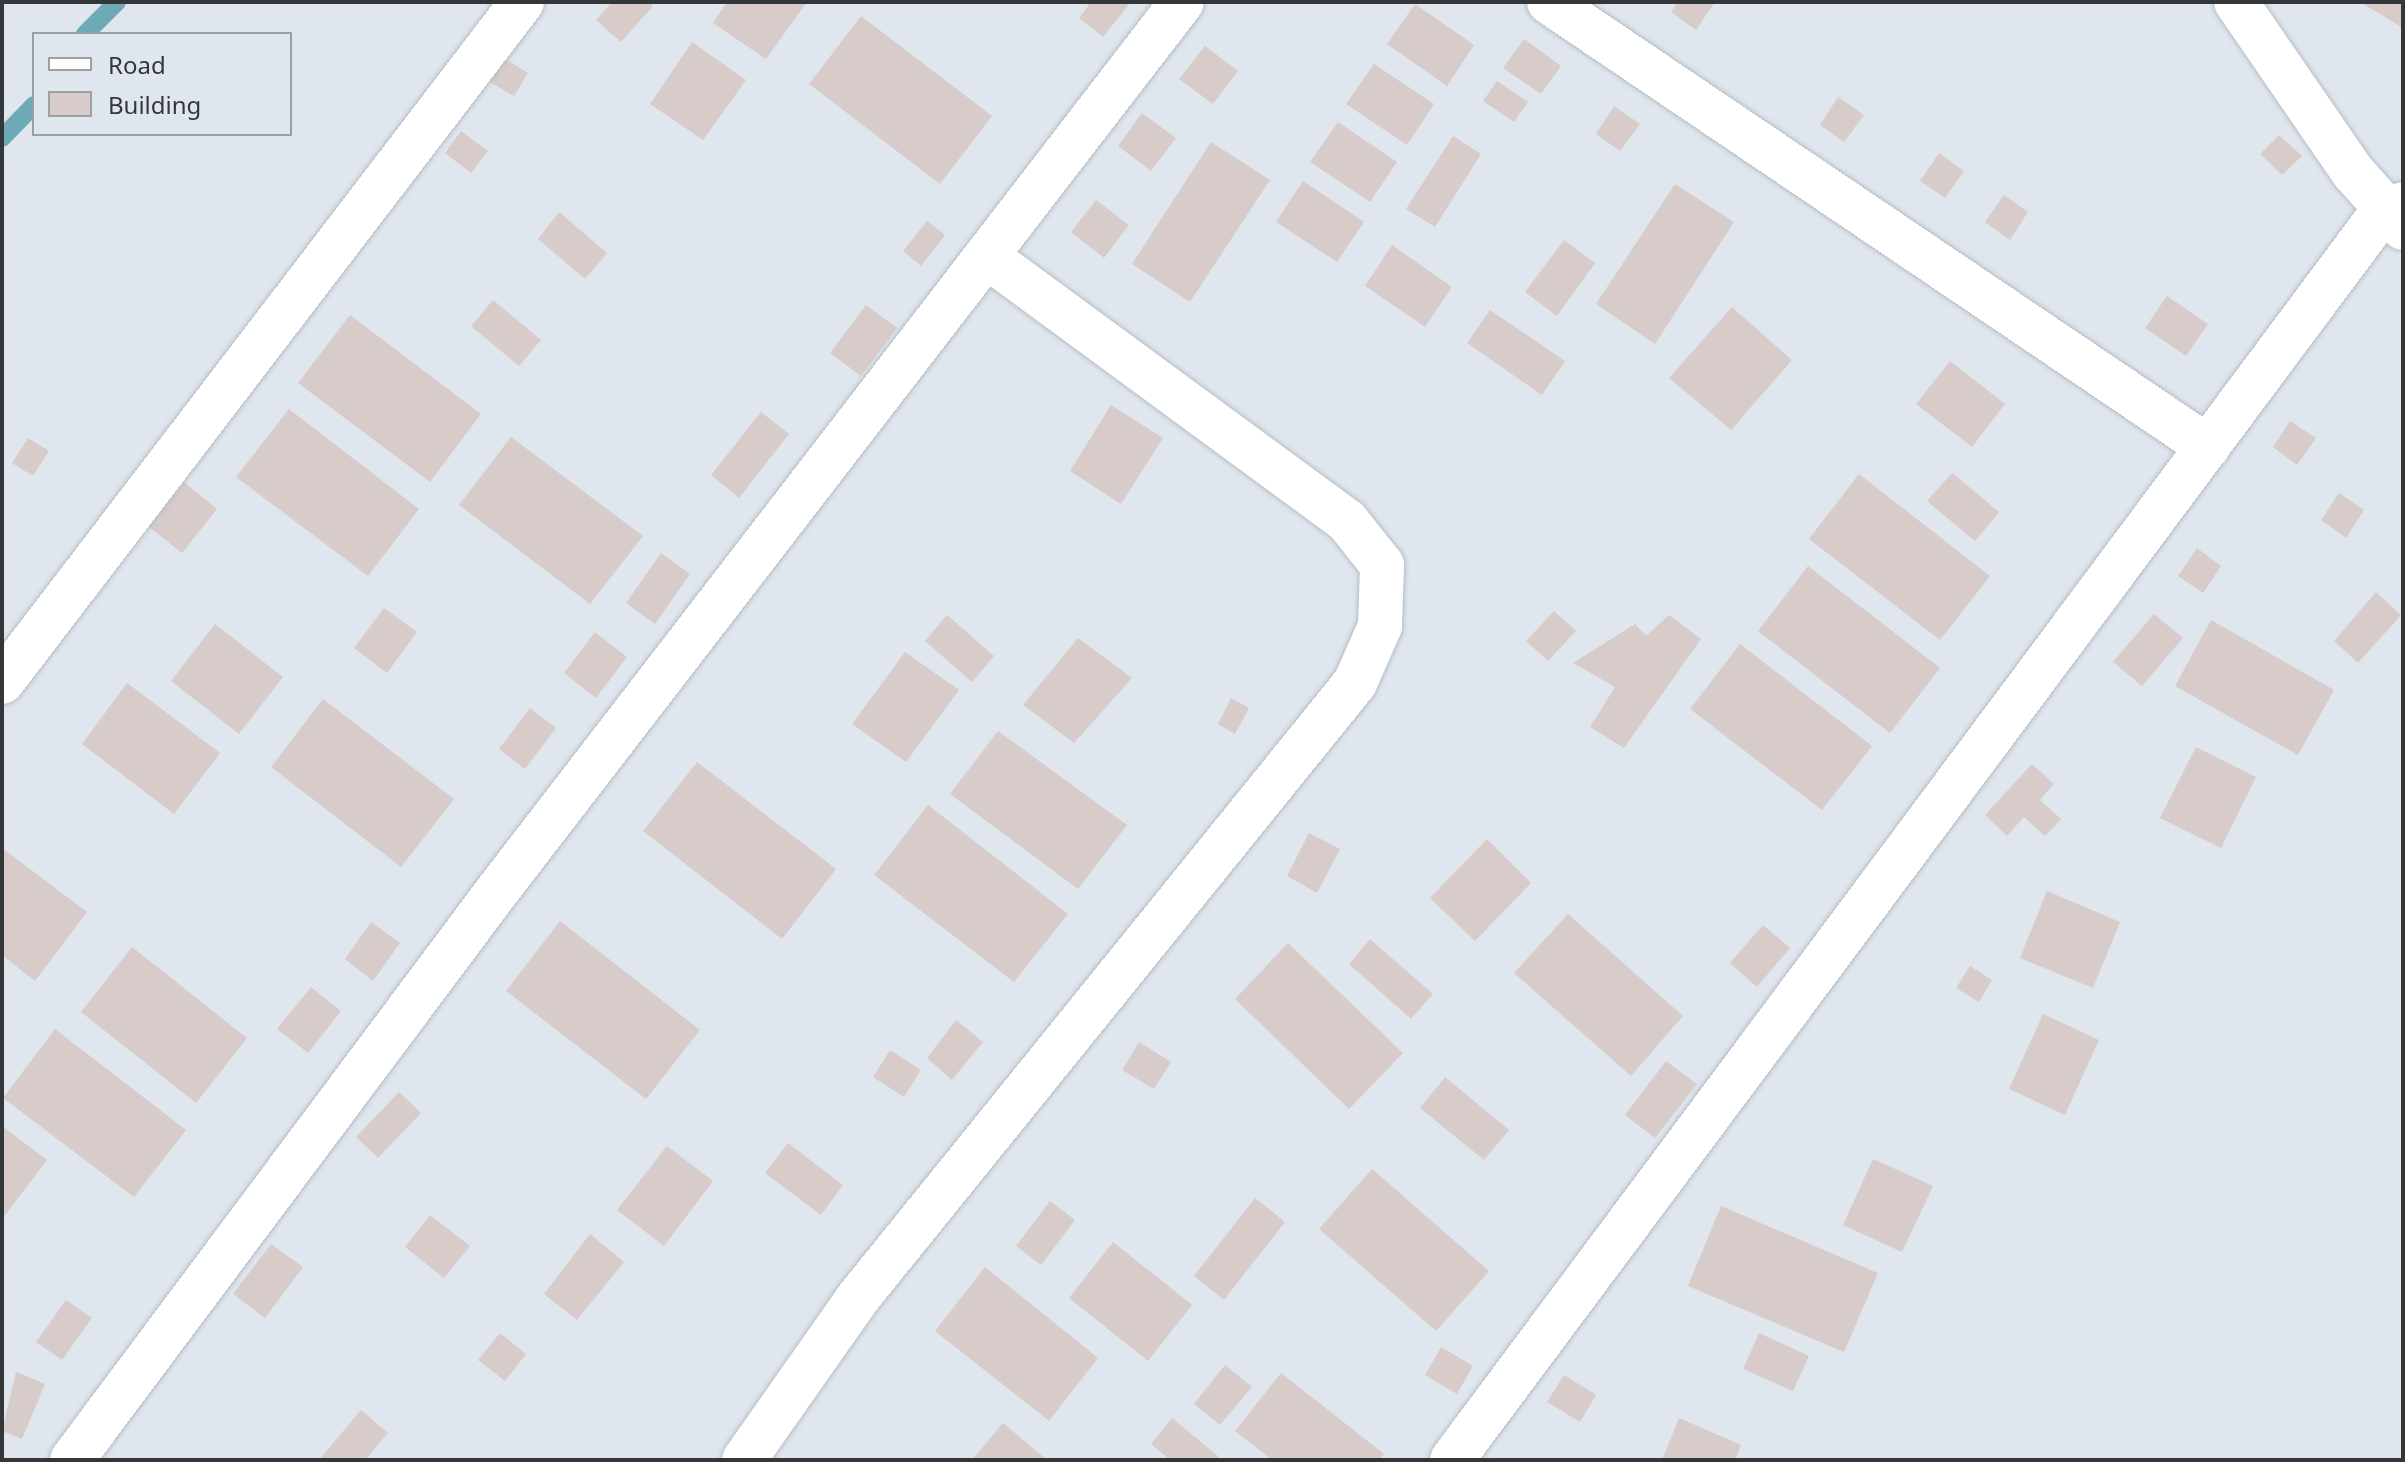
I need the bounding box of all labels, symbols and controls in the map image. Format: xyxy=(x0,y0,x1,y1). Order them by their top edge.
legend xyxy=(32,32,292,136)
text: Road xyxy=(108,48,166,81)
text: Building xyxy=(108,88,201,121)

